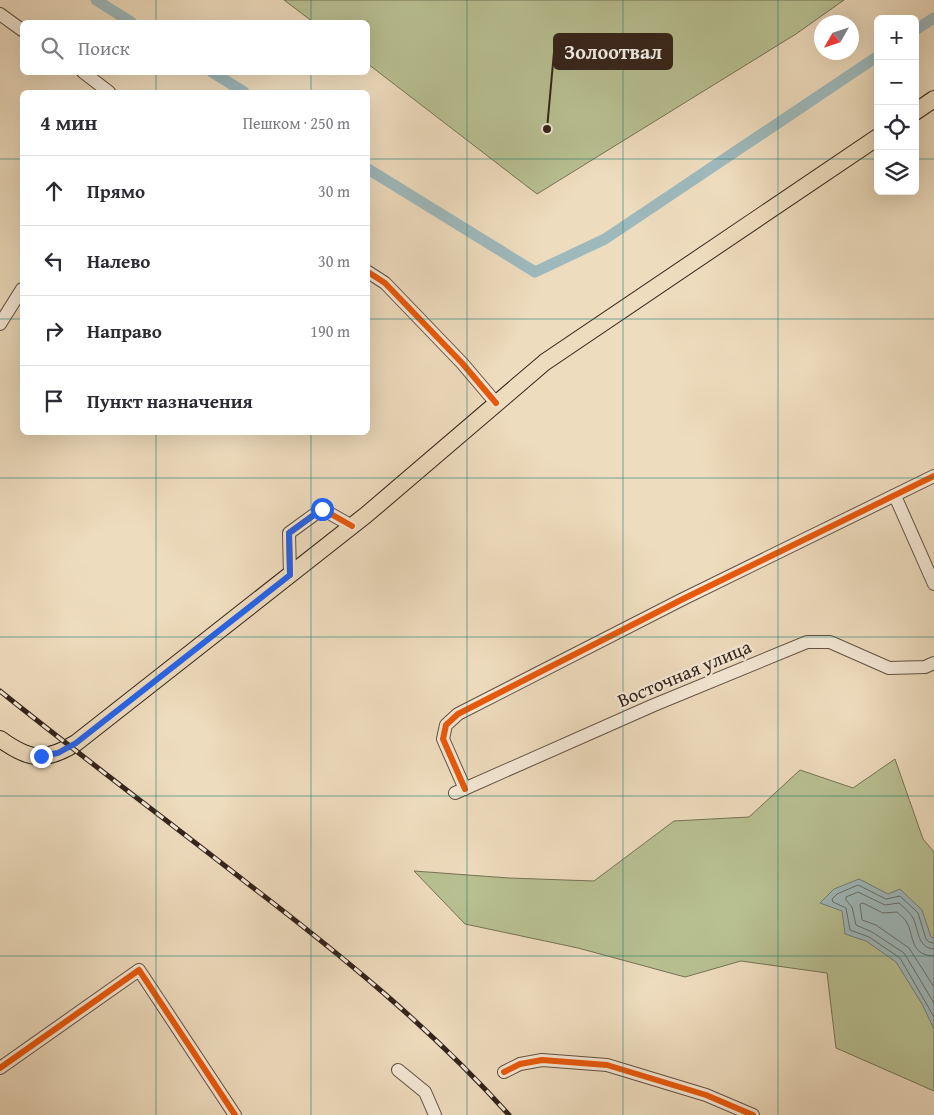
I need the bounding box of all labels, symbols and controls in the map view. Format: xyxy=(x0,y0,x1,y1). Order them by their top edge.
north arrow xyxy=(814,15,859,60)
map controls xyxy=(874,15,919,195)
button: + xyxy=(874,15,919,60)
search box xyxy=(20,20,370,75)
icon: search xyxy=(38,34,66,62)
text: Поиск xyxy=(78,34,130,62)
callout: Золоотвал xyxy=(554,34,672,69)
text: Золоотвал xyxy=(564,37,662,66)
button: − xyxy=(874,60,919,105)
button: locate xyxy=(874,105,919,150)
text: 4 мин xyxy=(40,107,97,138)
text: Пешком · 250 m xyxy=(243,111,350,135)
button: layers xyxy=(874,150,919,195)
icon: ahead xyxy=(40,177,68,205)
text: Прямо xyxy=(87,177,145,205)
text: 30 m xyxy=(318,179,350,203)
icon: left xyxy=(40,247,68,275)
text: Налево xyxy=(87,247,150,275)
text: 30 m xyxy=(318,249,350,273)
icon: right xyxy=(40,317,68,345)
text: Направо xyxy=(87,317,162,345)
text: 190 m xyxy=(310,319,350,343)
icon: arrive xyxy=(40,387,68,415)
text: Пункт назначения xyxy=(87,387,253,415)
route start xyxy=(311,498,334,521)
street label: Восточная улица xyxy=(613,632,755,714)
route end xyxy=(30,745,53,768)

